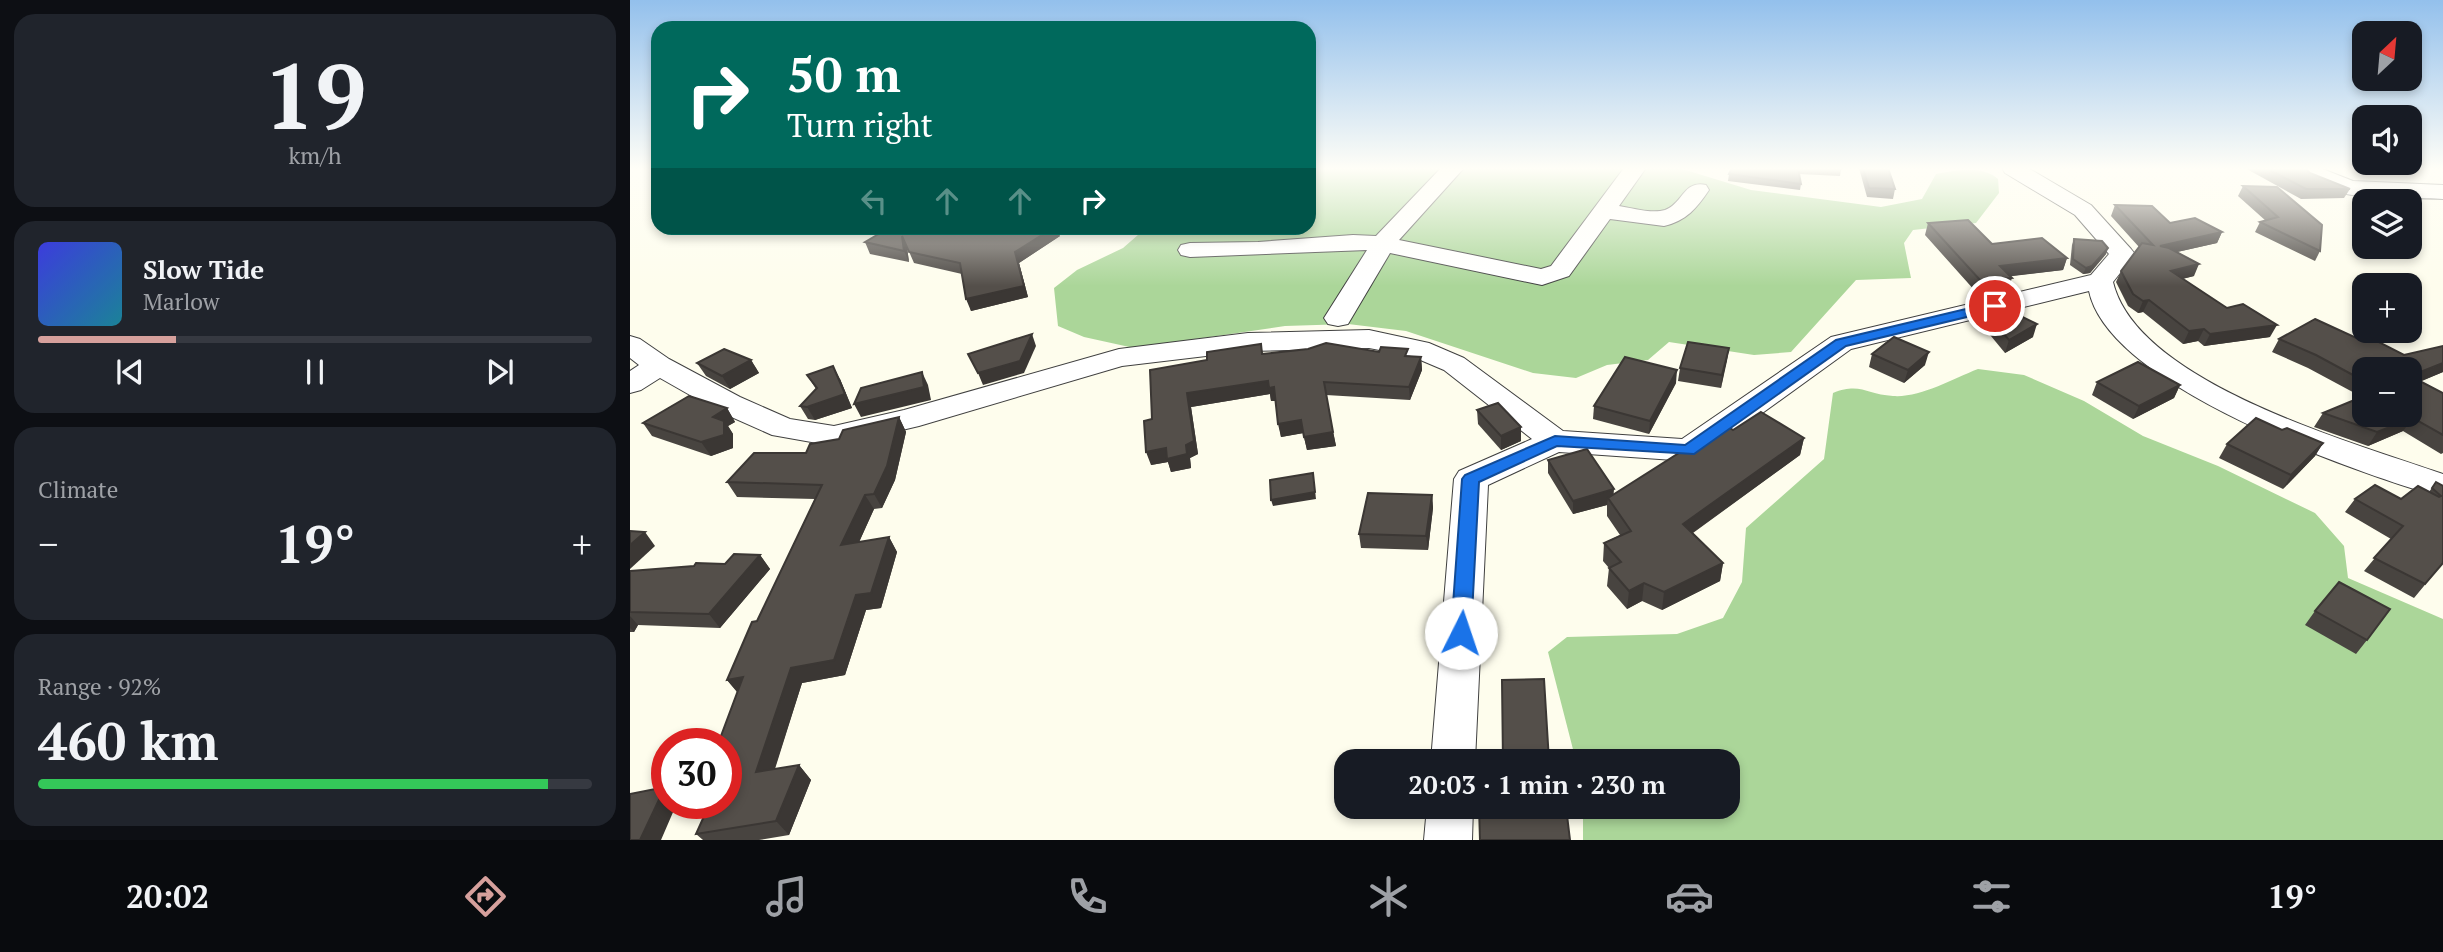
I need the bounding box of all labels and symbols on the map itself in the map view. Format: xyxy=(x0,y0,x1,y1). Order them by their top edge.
north arrow xyxy=(2352,21,2422,91)
pin xyxy=(1965,276,2025,336)
position arrow xyxy=(1424,596,1498,670)
speed limit sign: 30 xyxy=(651,728,742,819)

